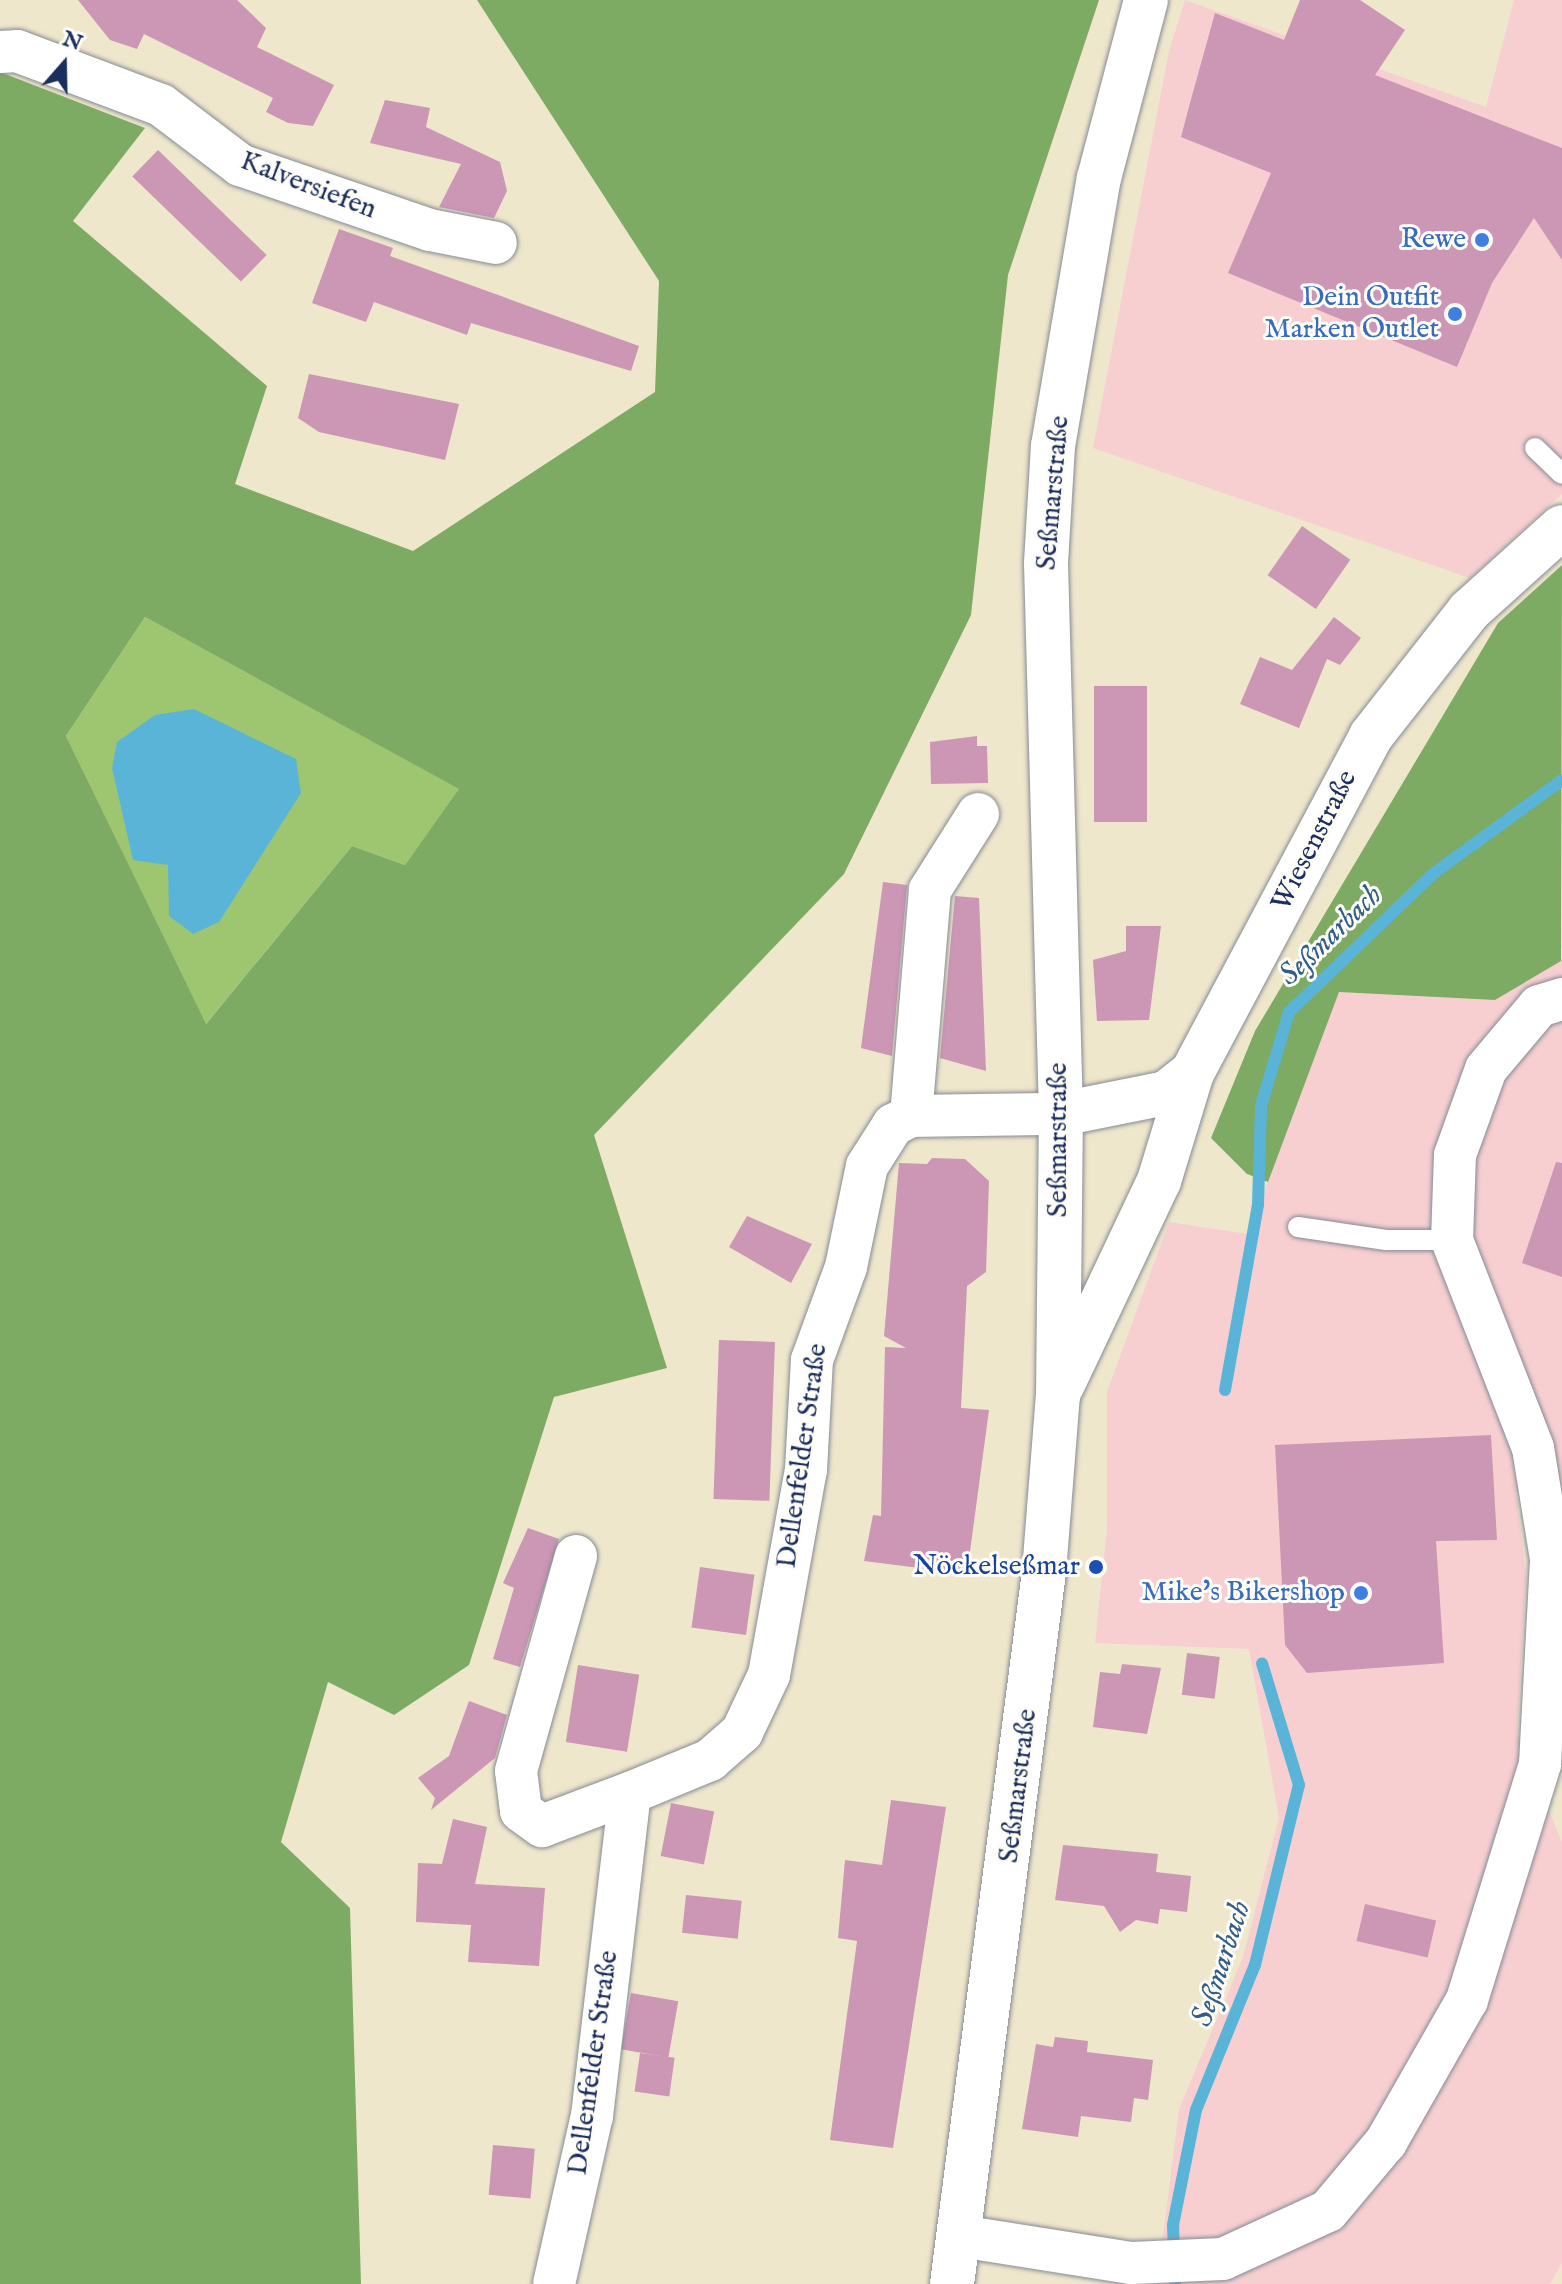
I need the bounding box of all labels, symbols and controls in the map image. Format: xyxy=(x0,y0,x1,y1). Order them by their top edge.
north arrow xyxy=(24,24,104,104)
text: N xyxy=(58,25,86,58)
street label: Kalversiefen xyxy=(235,145,381,227)
place label: Rewe xyxy=(1401,223,1466,257)
marker: Rewe xyxy=(1473,231,1491,249)
place label: Dein Outfit Marken Outlet xyxy=(1264,281,1439,347)
marker: Dein Outfit Marken Outlet xyxy=(1446,305,1464,323)
street label: Seßmarstraße xyxy=(1031,414,1077,572)
street label: Wiesenstraße xyxy=(1265,765,1365,917)
water label: Seßmarbach xyxy=(1272,878,1390,994)
street label: Seßmarstraße xyxy=(1042,1063,1076,1217)
street label: Dellenfelder Straße xyxy=(771,1341,835,1571)
place label: Nöckelseßmar xyxy=(913,1550,1080,1584)
marker: Nöckelseßmar xyxy=(1087,1558,1105,1576)
place label: Mike's Bikershop xyxy=(1141,1576,1345,1610)
marker: Mike's Bikershop xyxy=(1352,1584,1370,1602)
street label: Seßmarstraße xyxy=(993,1707,1045,1865)
water label: Seßmarbach xyxy=(1185,1897,1259,2031)
street label: Dellenfelder Straße xyxy=(562,1948,626,2178)

